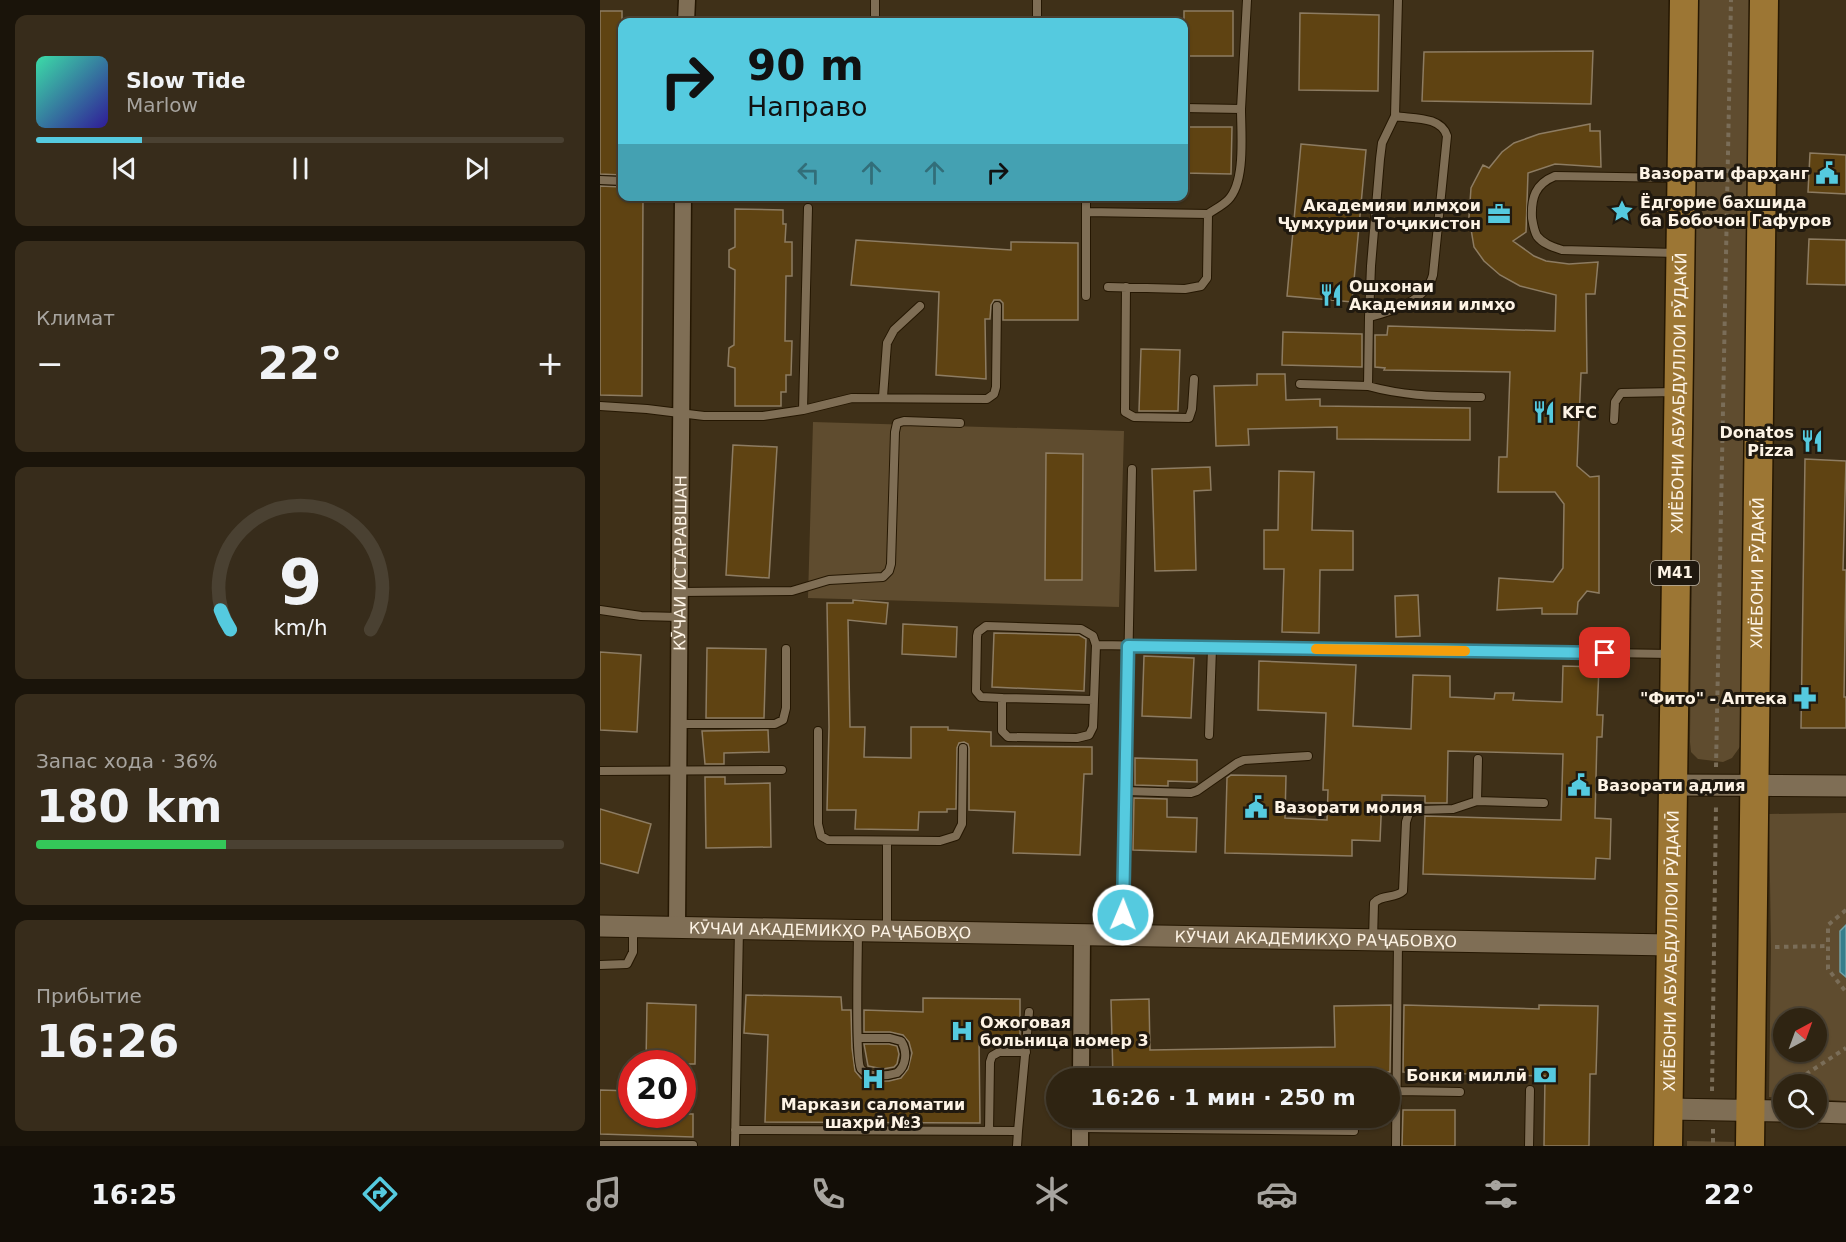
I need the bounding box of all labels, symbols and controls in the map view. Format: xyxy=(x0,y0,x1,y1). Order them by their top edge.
text: 90 m xyxy=(747,41,864,90)
icon: right xyxy=(648,42,726,120)
text: Slow Tide xyxy=(126,68,246,93)
text: Направо xyxy=(747,91,868,122)
text: Marlow xyxy=(126,93,198,117)
icon: previous xyxy=(108,152,141,185)
icon: pause xyxy=(284,152,317,185)
icon: next xyxy=(460,152,493,185)
icon: left xyxy=(792,156,825,189)
icon: ahead xyxy=(855,156,888,189)
icon: ahead xyxy=(918,156,951,189)
icon: right xyxy=(981,156,1014,189)
public building icon: Вазорати фарҳанг xyxy=(1814,160,1840,186)
place label: Вазорати фарҳанг xyxy=(1639,164,1809,183)
place label: Ёдгорие бахшида ба Бобочон Гафуров xyxy=(1640,193,1831,230)
place label: Академияи илмҳои Ҷумҳурии Тоҷикистон xyxy=(1277,196,1481,233)
place icon: Ёдгорие бахшида ба Бобочон Гафуров xyxy=(1609,198,1635,224)
office icon: Академияи илмҳои Ҷумҳурии Тоҷикистон xyxy=(1486,201,1512,227)
street label: ХИЁБОНИ АБУАБДУЛЛОИ РӮДАКӢ xyxy=(1668,252,1690,534)
place label: Ошхонаи Академияи илмҳо xyxy=(1349,277,1515,314)
restaurant icon: Ошхонаи Академияи илмҳо xyxy=(1318,282,1344,308)
text: Климат xyxy=(36,306,115,330)
text: 22° xyxy=(257,337,343,390)
text: − xyxy=(36,344,64,383)
text: + xyxy=(536,344,564,383)
restaurant icon: KFC xyxy=(1531,399,1557,425)
place label: KFC xyxy=(1562,403,1597,422)
place label: Donatos Pizza xyxy=(1719,423,1794,460)
restaurant icon: Donatos Pizza xyxy=(1799,428,1825,454)
street label: КӮЧАИ ИСТАРАВШАН xyxy=(670,475,691,651)
street label: ХИЁБОНИ РӮДАКӢ xyxy=(1747,497,1768,649)
text: 9 xyxy=(278,546,322,619)
road number: M41 xyxy=(1651,561,1699,585)
text: km/h xyxy=(273,615,327,640)
pin xyxy=(1579,627,1630,678)
icon: arrive xyxy=(1588,636,1621,669)
pharmacy icon: "Фито" - Аптека xyxy=(1792,685,1818,711)
place label: "Фито" - Аптека xyxy=(1640,689,1787,708)
text: Запас хода · 36% xyxy=(36,749,217,773)
public building icon: Вазорати адлия xyxy=(1566,772,1592,798)
place label: Вазорати адлия xyxy=(1597,776,1746,795)
text: 180 km xyxy=(36,780,222,833)
public building icon: Вазорати молия xyxy=(1243,794,1269,820)
place label: Вазорати молия xyxy=(1274,798,1423,817)
street label: ХИЁБОНИ АБУАБДУЛЛОИ РӮДАКӢ xyxy=(1660,810,1683,1092)
position arrow xyxy=(1091,883,1155,947)
street label: КӮЧАИ АКАДЕМИКҲО РАҶАБОВҲО xyxy=(689,919,971,943)
street label: КӮЧАИ АКАДЕМИКҲО РАҶАБОВҲО xyxy=(1175,927,1457,951)
text: Прибытие xyxy=(36,984,142,1008)
north arrow xyxy=(1773,1008,1827,1062)
map controls xyxy=(1773,1008,1827,1128)
place label: Ожоговая больница номер 3 xyxy=(980,1013,1149,1050)
text: 16:26 xyxy=(36,1015,179,1068)
hospital icon: Ожоговая больница номер 3 xyxy=(949,1018,975,1044)
speed limit sign: 20 xyxy=(618,1050,696,1128)
bank icon: Бонки миллӣ xyxy=(1532,1062,1558,1088)
hospital icon: Маркази саломатии шахрӣ №3 xyxy=(860,1066,886,1092)
place label: Бонки миллӣ xyxy=(1406,1066,1527,1085)
button: search xyxy=(1773,1074,1827,1128)
text: 16:26 · 1 мин · 250 m xyxy=(1090,1085,1356,1110)
place label: Маркази саломатии шахрӣ №3 xyxy=(781,1095,965,1132)
icon: directions xyxy=(359,1173,401,1215)
icon: music xyxy=(583,1173,625,1215)
icon: phone xyxy=(807,1173,849,1215)
icon: climate xyxy=(1031,1173,1073,1215)
icon: car xyxy=(1256,1173,1298,1215)
icon: filters xyxy=(1480,1173,1522,1215)
text: 16:25 xyxy=(91,1179,177,1210)
text: 22° xyxy=(1704,1179,1755,1210)

